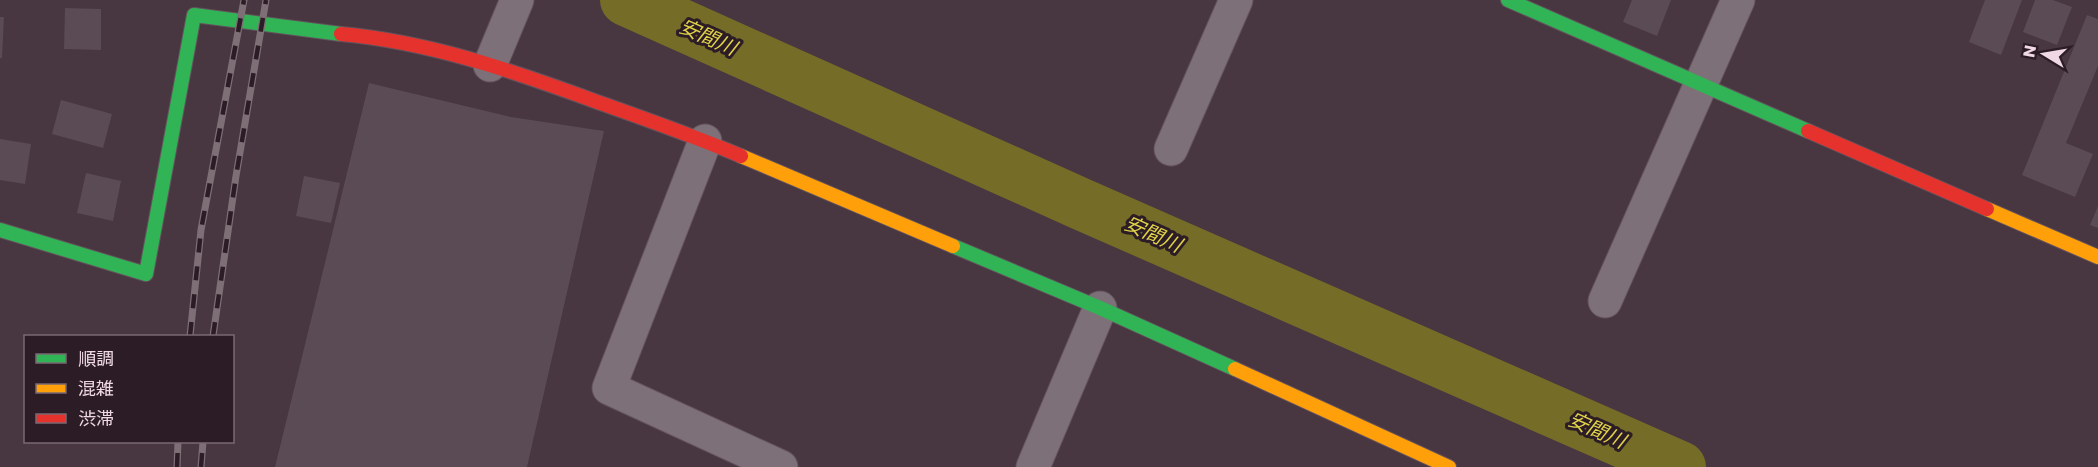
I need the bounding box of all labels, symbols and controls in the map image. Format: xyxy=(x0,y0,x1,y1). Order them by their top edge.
water label: 安間川 xyxy=(675,12,743,63)
north arrow xyxy=(2014,24,2074,84)
text: N xyxy=(2017,43,2042,59)
water label: 安間川 xyxy=(1120,209,1188,260)
legend xyxy=(24,335,234,443)
text: 順調 xyxy=(78,346,114,371)
text: 混雑 xyxy=(78,376,114,401)
water label: 安間川 xyxy=(1564,405,1632,456)
text: 渋滞 xyxy=(78,406,114,431)

